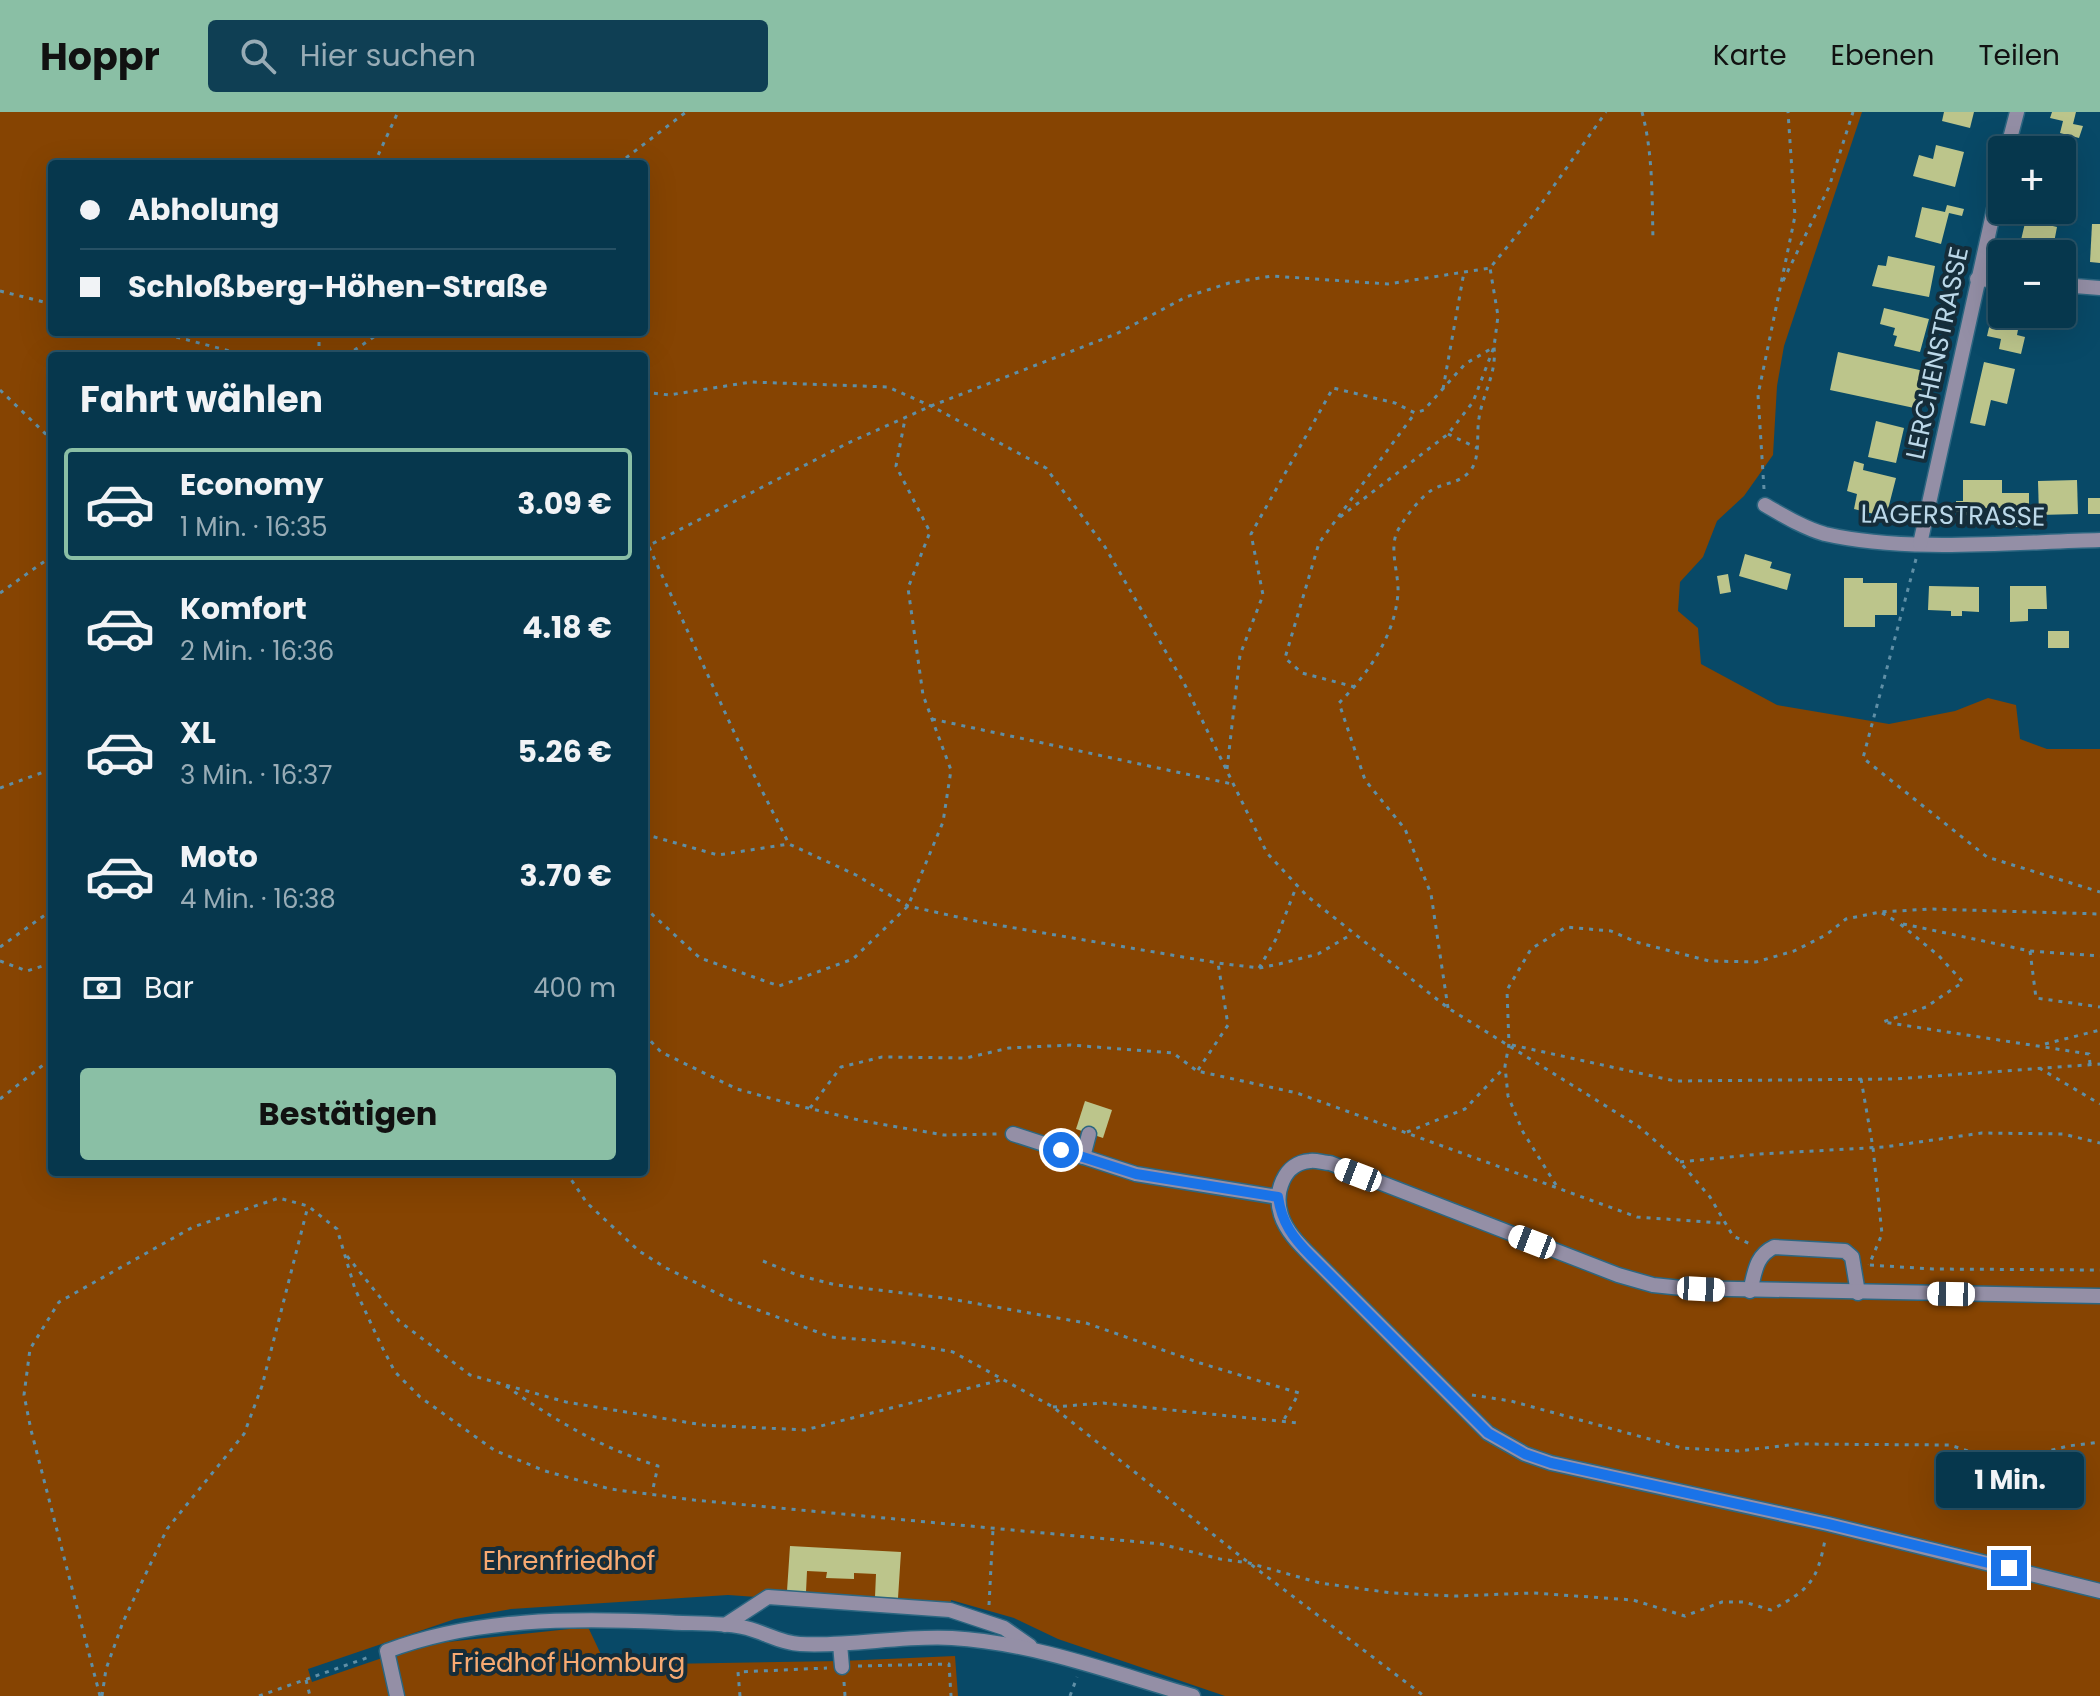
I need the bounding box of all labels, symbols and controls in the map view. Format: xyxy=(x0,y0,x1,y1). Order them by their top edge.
search box xyxy=(208,20,768,92)
text: Hoppr xyxy=(40,30,160,83)
icon: search xyxy=(236,34,280,78)
text: Hier suchen xyxy=(300,34,476,77)
text: Karte xyxy=(1713,36,1787,75)
text: Ebenen xyxy=(1831,36,1934,75)
text: Teilen xyxy=(1978,36,2060,75)
map controls xyxy=(1988,136,2076,328)
button: + xyxy=(1988,136,2076,224)
text: Abholung xyxy=(128,188,279,231)
button: − xyxy=(1988,240,2076,328)
street label: LERCHENSTRASSE xyxy=(1897,243,1977,463)
text: Schloßberg-Höhen-Straße xyxy=(128,265,548,308)
text: Fahrt wählen xyxy=(80,374,323,425)
text: Economy xyxy=(180,463,324,506)
icon: car xyxy=(84,468,156,540)
text: 3.09 € xyxy=(517,482,612,525)
street label: LAGERSTRASSE xyxy=(1860,495,2046,535)
text: 1 Min. · 16:35 xyxy=(180,509,328,545)
text: Komfort xyxy=(180,587,307,630)
icon: car xyxy=(84,592,156,664)
text: 4.18 € xyxy=(522,606,612,649)
text: 2 Min. · 16:36 xyxy=(180,633,334,669)
text: XL xyxy=(180,711,216,754)
icon: car xyxy=(84,716,156,788)
text: 5.26 € xyxy=(518,730,612,773)
text: 3 Min. · 16:37 xyxy=(180,757,332,793)
text: Moto xyxy=(180,835,258,878)
icon: car xyxy=(84,840,156,912)
text: 3.70 € xyxy=(520,854,612,897)
text: 4 Min. · 16:38 xyxy=(180,881,336,917)
icon: cash xyxy=(80,966,124,1010)
text: Bar xyxy=(144,966,194,1009)
text: 400 m xyxy=(533,970,616,1006)
button: Bestätigen xyxy=(80,1068,616,1160)
route start xyxy=(1043,1132,1079,1168)
car xyxy=(1331,1155,1385,1195)
car xyxy=(1505,1222,1559,1262)
car xyxy=(1676,1276,1726,1302)
car xyxy=(1927,1282,1975,1306)
callout: 1 Min. xyxy=(1935,1452,2083,1508)
text: 1 Min. xyxy=(1974,1462,2046,1498)
park label: Ehrenfriedhof xyxy=(483,1543,655,1579)
route end xyxy=(1991,1550,2027,1586)
park label: Friedhof Homburg xyxy=(451,1645,685,1681)

